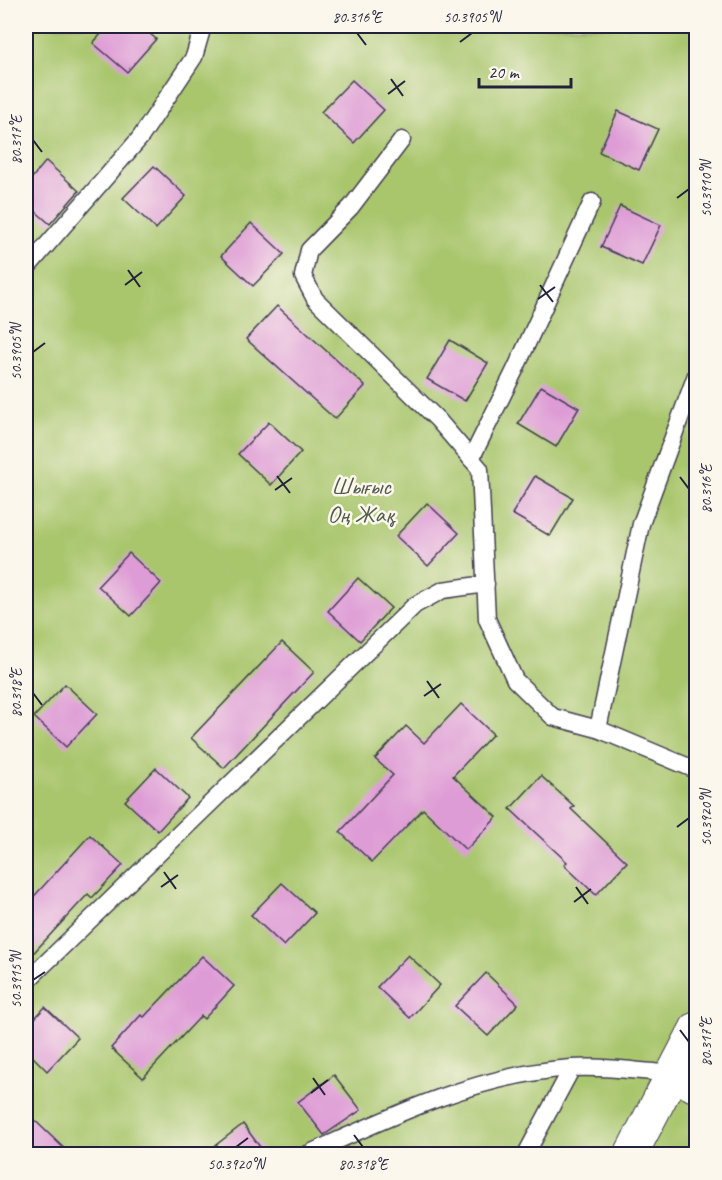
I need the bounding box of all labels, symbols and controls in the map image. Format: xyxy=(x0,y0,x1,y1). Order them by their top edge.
text: 80.316°E xyxy=(333,8,384,27)
text: 50.3905°N xyxy=(444,8,503,27)
scale bar xyxy=(479,51,570,89)
text: 20 m xyxy=(488,61,521,83)
text: 80.317°E xyxy=(7,113,26,164)
text: 50.3910°N xyxy=(697,158,716,217)
text: 50.3905°N xyxy=(7,321,26,380)
text: 80.316°E xyxy=(697,462,716,513)
park label: Шығыс Оң Жақ xyxy=(327,471,396,529)
text: 80.318°E xyxy=(7,666,26,717)
text: 50.3920°N xyxy=(697,787,716,846)
text: 50.3915°N xyxy=(7,949,26,1008)
text: 80.317°E xyxy=(697,1015,716,1066)
text: 50.3920°N xyxy=(208,1155,267,1174)
text: 80.318°E xyxy=(339,1155,390,1174)

